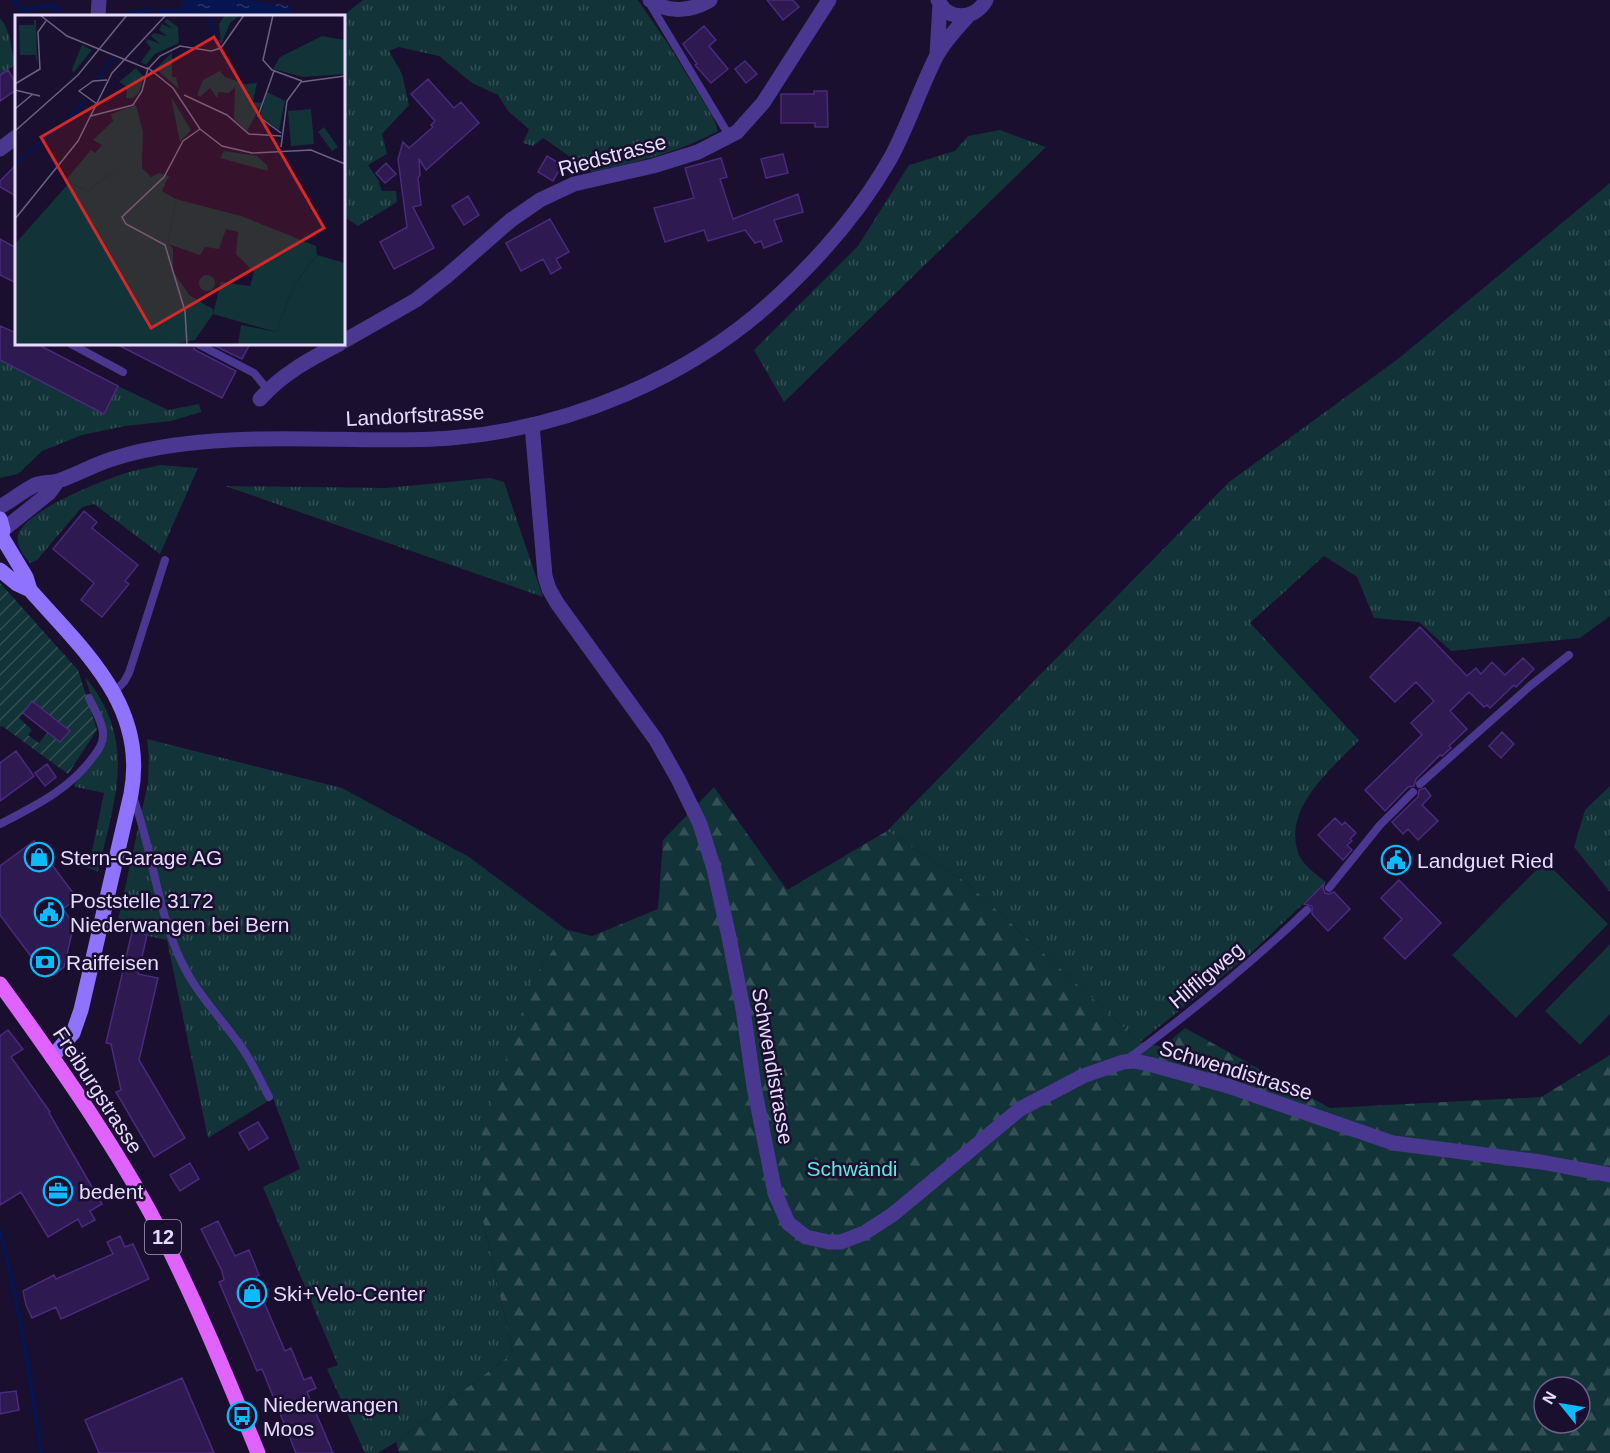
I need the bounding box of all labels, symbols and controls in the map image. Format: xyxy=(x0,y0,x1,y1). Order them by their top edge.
inset map xyxy=(15,15,345,345)
street label: Riedstrasse xyxy=(555,130,669,180)
street label: Landorfstrasse xyxy=(345,400,485,430)
shop icon: Stern-Garage AG xyxy=(23,841,55,873)
public building icon: Landguet Ried xyxy=(1380,844,1412,876)
place label: Stern-Garage AG xyxy=(60,846,222,869)
place label: Landguet Ried xyxy=(1417,849,1554,872)
place label: Poststelle 3172 Niederwangen bei Bern xyxy=(70,889,289,936)
public building icon: Poststelle 3172 Niederwangen bei Bern xyxy=(33,896,65,928)
street label: Hilfligweg xyxy=(1164,937,1248,1013)
bank icon: Raiffeisen xyxy=(29,946,61,978)
place label: Raiffeisen xyxy=(66,951,159,974)
street label: Schwendistrasse xyxy=(748,986,798,1146)
street label: Freiburgstrasse xyxy=(49,1023,147,1157)
street label: Schwendistrasse xyxy=(1157,1036,1315,1104)
park label: Schwändi xyxy=(806,1157,898,1180)
office icon: bedent xyxy=(42,1175,74,1207)
place label: bedent xyxy=(79,1180,143,1203)
road number: 12 xyxy=(145,1220,181,1254)
shop icon: Ski+Velo-Center xyxy=(236,1277,268,1309)
place label: Ski+Velo-Center xyxy=(273,1282,425,1305)
north arrow xyxy=(1532,1375,1592,1435)
text: N xyxy=(1539,1388,1560,1407)
place label: Niederwangen Moos xyxy=(263,1393,398,1440)
bus stop icon: Niederwangen Moos xyxy=(226,1400,258,1432)

